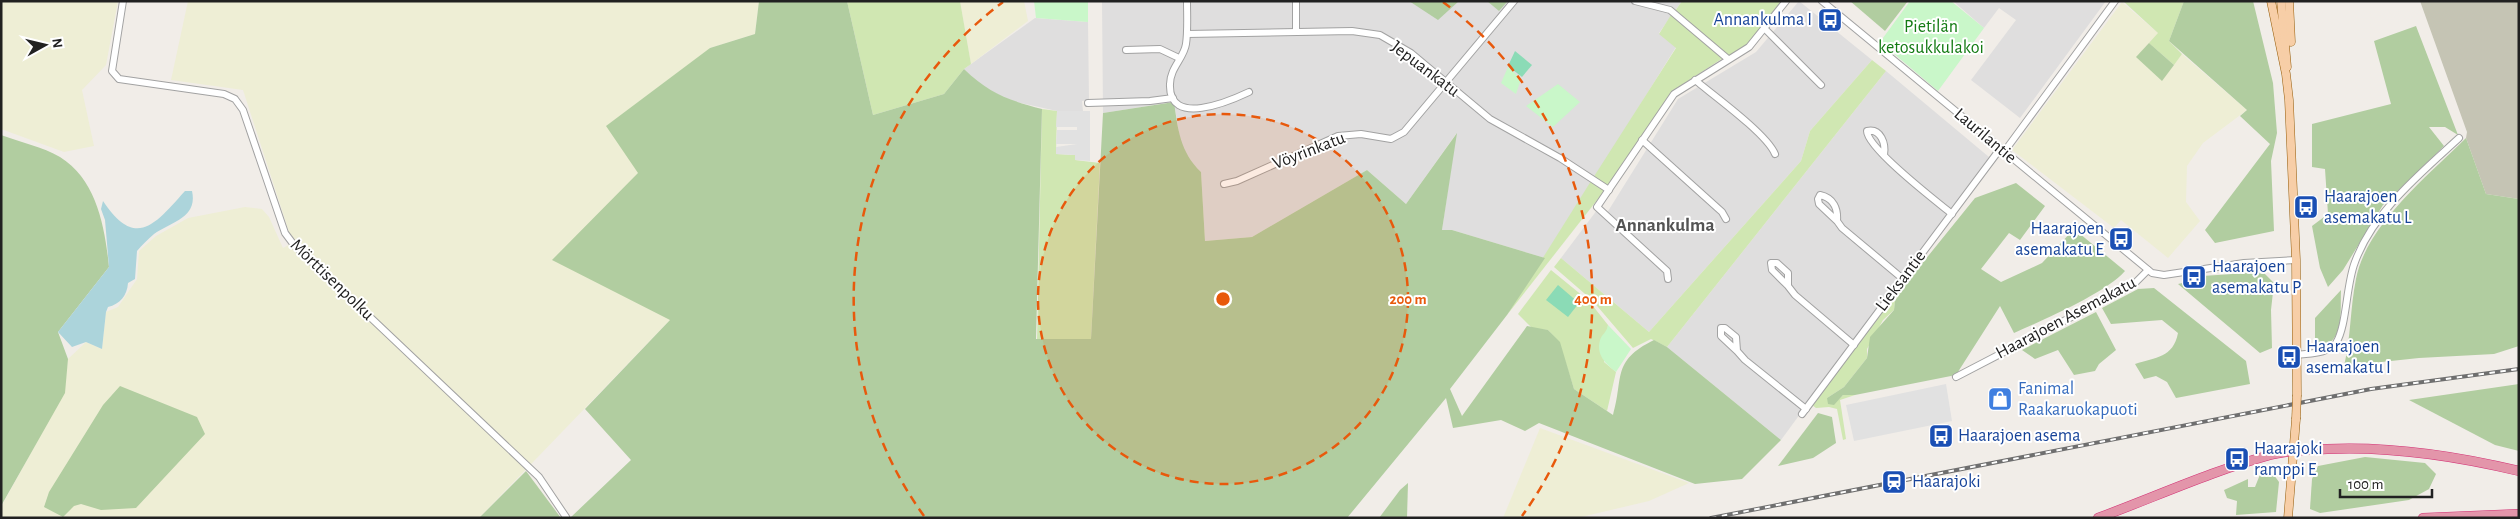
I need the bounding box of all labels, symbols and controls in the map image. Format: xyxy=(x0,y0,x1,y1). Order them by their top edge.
bus stop icon: Annankulma I xyxy=(1817,7,1843,33)
place label: Annankulma I xyxy=(1714,11,1812,29)
park label: Pietilän ketosukkulakoi xyxy=(1878,18,1984,57)
north arrow xyxy=(20,20,70,70)
text: N xyxy=(49,38,64,49)
street label: Jepuankatu xyxy=(1387,38,1463,100)
street label: Laurilantie xyxy=(1950,105,2020,167)
street label: Vöyrinkatu xyxy=(1270,129,1348,173)
place label: Haarajoen asemakatu L xyxy=(2324,188,2412,227)
bus stop icon: Haarajoen asemakatu L xyxy=(2293,194,2319,220)
district label: Annankulma xyxy=(1615,216,1715,235)
place label: Haarajoen asemakatu E xyxy=(2015,220,2104,259)
bus stop icon: Haarajoen asemakatu E xyxy=(2108,226,2134,252)
street label: Mörttisenpolku xyxy=(287,236,377,324)
street label: Lieksantie xyxy=(1872,247,1930,315)
place label: Haarajoen asemakatu P xyxy=(2212,258,2301,297)
bus stop icon: Haarajoen asemakatu P xyxy=(2181,264,2207,290)
street label: Haarajoen Asemakatu xyxy=(1993,274,2139,362)
centre of rings xyxy=(1214,290,1232,308)
text: 200 m xyxy=(1389,292,1427,307)
text: 400 m xyxy=(1574,292,1612,307)
place label: Haarajoen asemakatu I xyxy=(2306,338,2391,377)
bus stop icon: Haarajoen asemakatu I xyxy=(2276,344,2302,370)
place label: Fanimal Raakaruokapuoti xyxy=(2018,380,2137,419)
shop icon: Fanimal Raakaruokapuoti xyxy=(1987,386,2013,412)
bus stop icon: Haarajoen asema xyxy=(1928,423,1954,449)
place label: Haarajoen asema xyxy=(1958,427,2081,445)
place label: Haarajoki ramppi E xyxy=(2254,440,2323,479)
bus stop icon: Haarajoki ramppi E xyxy=(2224,446,2250,472)
scale bar xyxy=(2340,466,2432,498)
station icon: Haarajoki xyxy=(1881,469,1907,495)
place label: Haarajoki xyxy=(1912,473,1981,491)
text: 100 m xyxy=(2348,477,2383,492)

